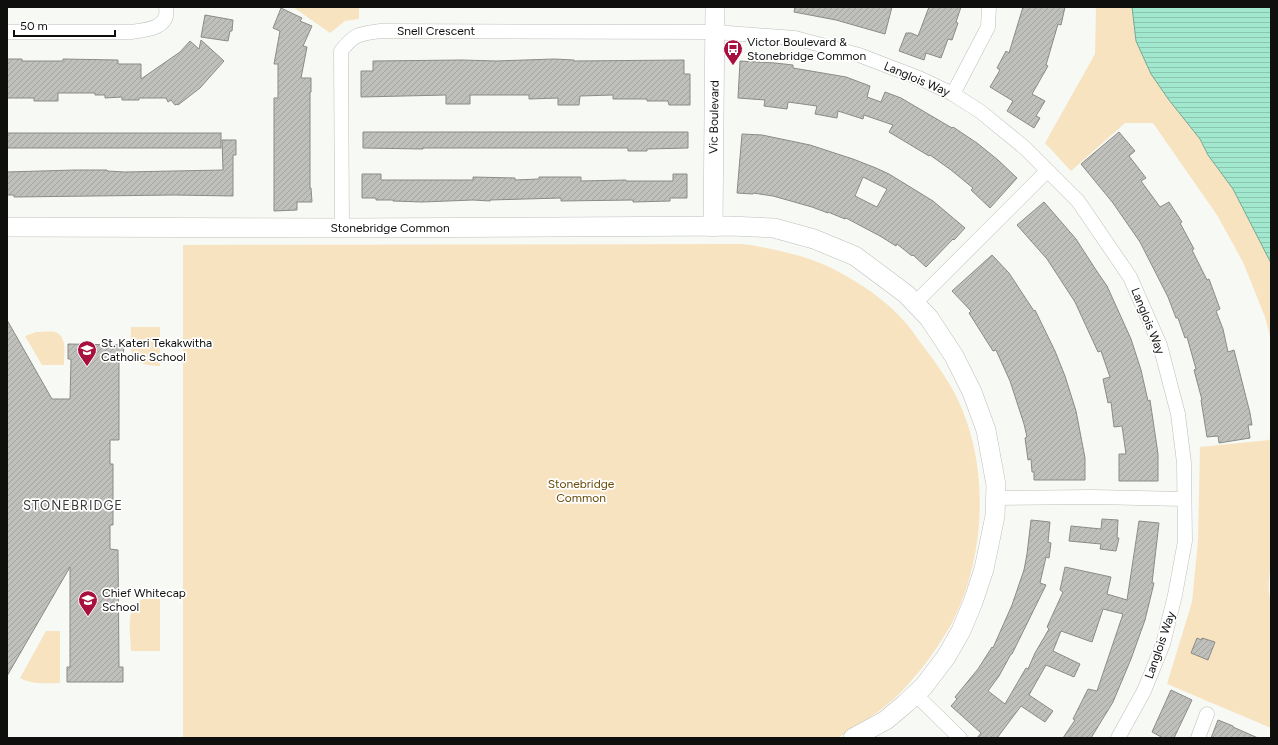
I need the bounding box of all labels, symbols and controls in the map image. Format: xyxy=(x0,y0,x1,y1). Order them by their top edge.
scale bar xyxy=(14,12,115,38)
text: 50 m xyxy=(20,19,48,33)
street label: Snell Crescent xyxy=(397,24,475,38)
place label: Victor Boulevard & Stonebridge Common xyxy=(747,35,867,63)
bus stop icon: Victor Boulevard & Stonebridge Common xyxy=(722,38,744,66)
street label: Langlois Way xyxy=(882,59,953,99)
street label: Vic Boulevard xyxy=(706,80,722,154)
street label: Stonebridge Common xyxy=(330,221,450,235)
street label: Langlois Way xyxy=(1128,286,1168,357)
place label: St. Kateri Tekakwitha Catholic School xyxy=(101,336,212,364)
school or university icon: St. Kateri Tekakwitha Catholic School xyxy=(76,339,98,367)
park label: Stonebridge Common xyxy=(548,477,615,505)
district label: STONEBRIDGE xyxy=(23,498,123,513)
place label: Chief Whitecap School xyxy=(102,586,186,614)
school or university icon: Chief Whitecap School xyxy=(77,589,99,617)
street label: Langlois Way xyxy=(1142,609,1178,681)

